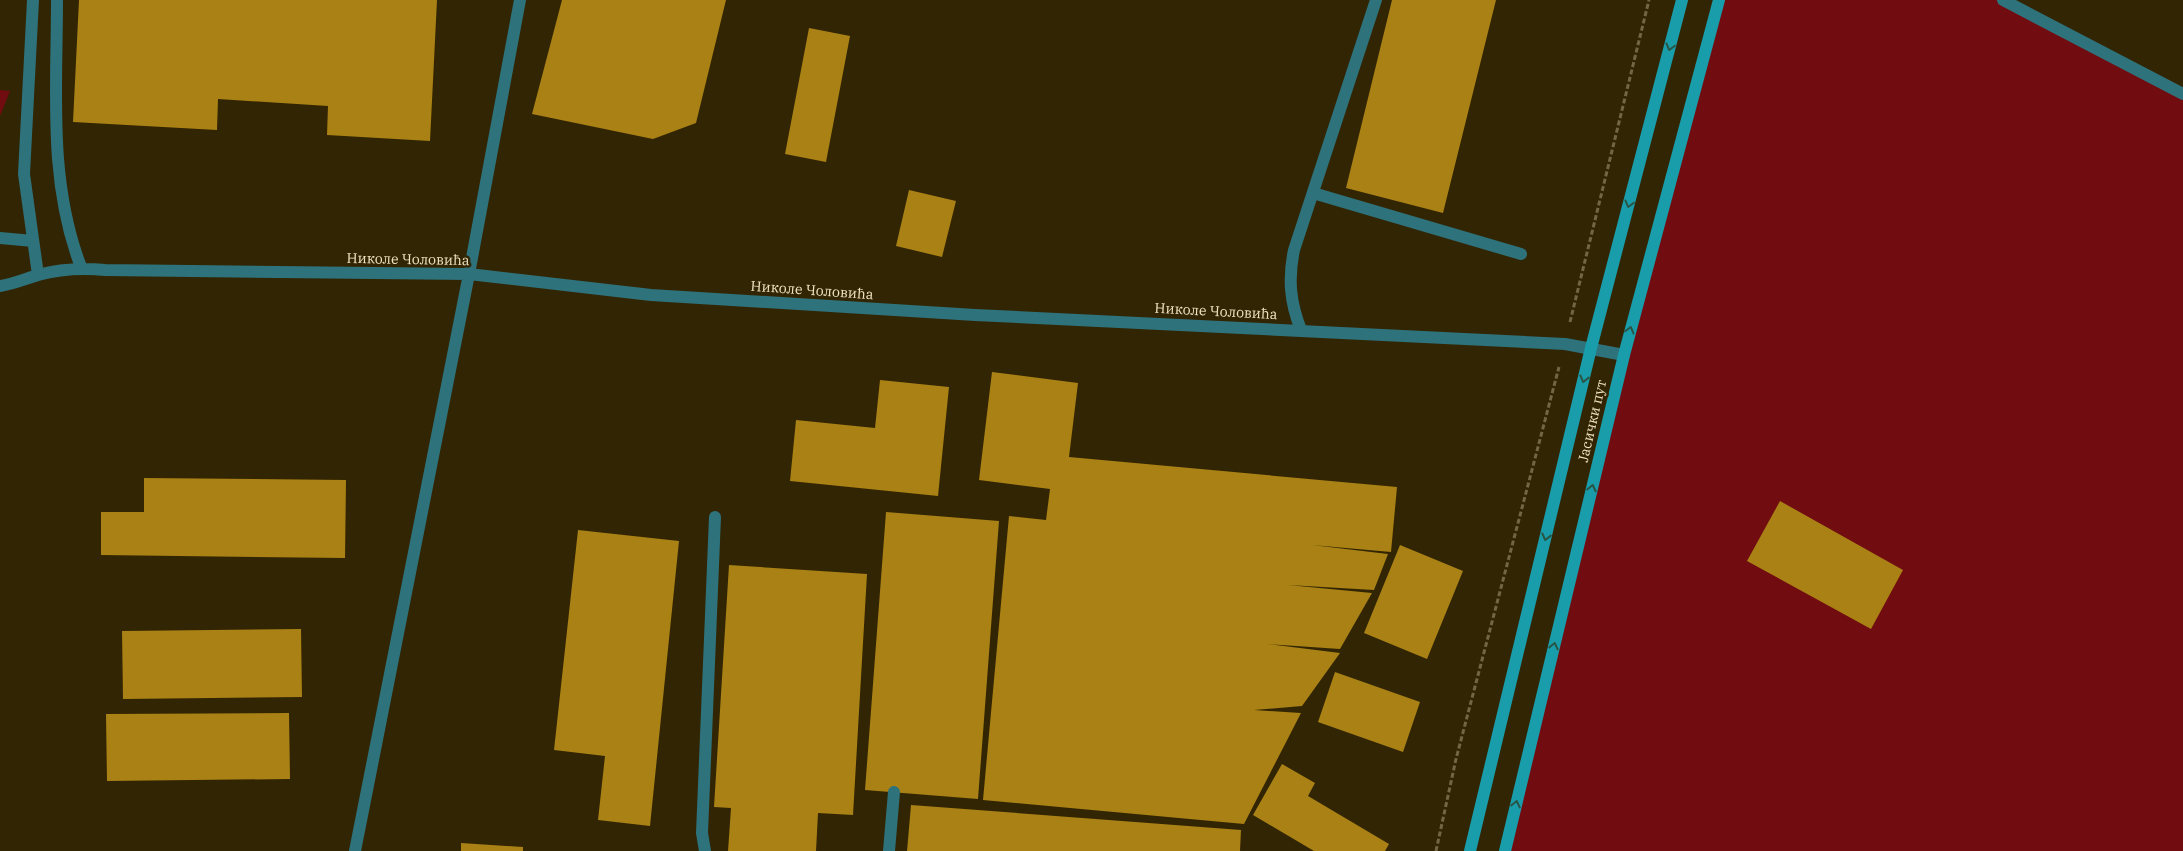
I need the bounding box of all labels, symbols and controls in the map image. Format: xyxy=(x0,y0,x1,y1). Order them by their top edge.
one-way arrow xyxy=(1665,43,1676,52)
one-way arrow xyxy=(1624,200,1634,208)
street label: Николе Чоловића xyxy=(346,249,470,269)
street label: Николе Чоловића xyxy=(750,277,874,303)
street label: Николе Чоловића xyxy=(1154,299,1278,323)
one-way arrow xyxy=(1625,326,1635,334)
one-way arrow xyxy=(1579,374,1590,383)
street label: Јасички пут xyxy=(1574,378,1610,464)
one-way arrow xyxy=(1586,483,1597,492)
one-way arrow xyxy=(1541,532,1552,541)
one-way arrow xyxy=(1548,641,1559,650)
one-way arrow xyxy=(1510,799,1521,808)

